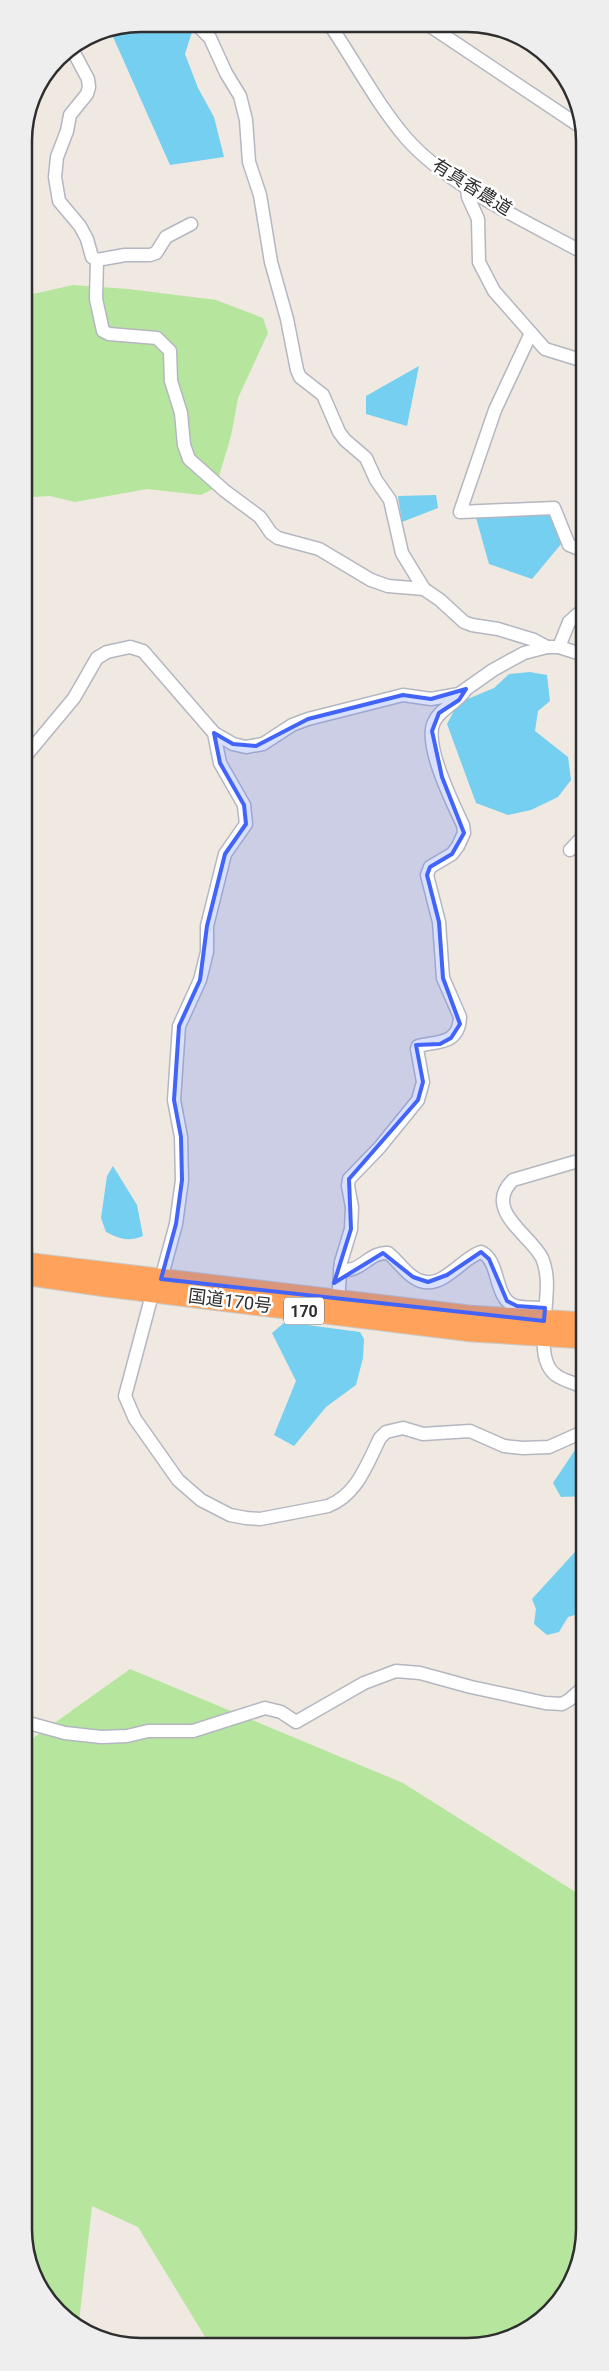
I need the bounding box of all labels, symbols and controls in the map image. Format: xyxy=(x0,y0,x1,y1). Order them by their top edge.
street label: 有真香農道 xyxy=(429,154,516,219)
street label: 国道170号 xyxy=(187,1285,273,1316)
road number: 170 xyxy=(284,1298,324,1324)

